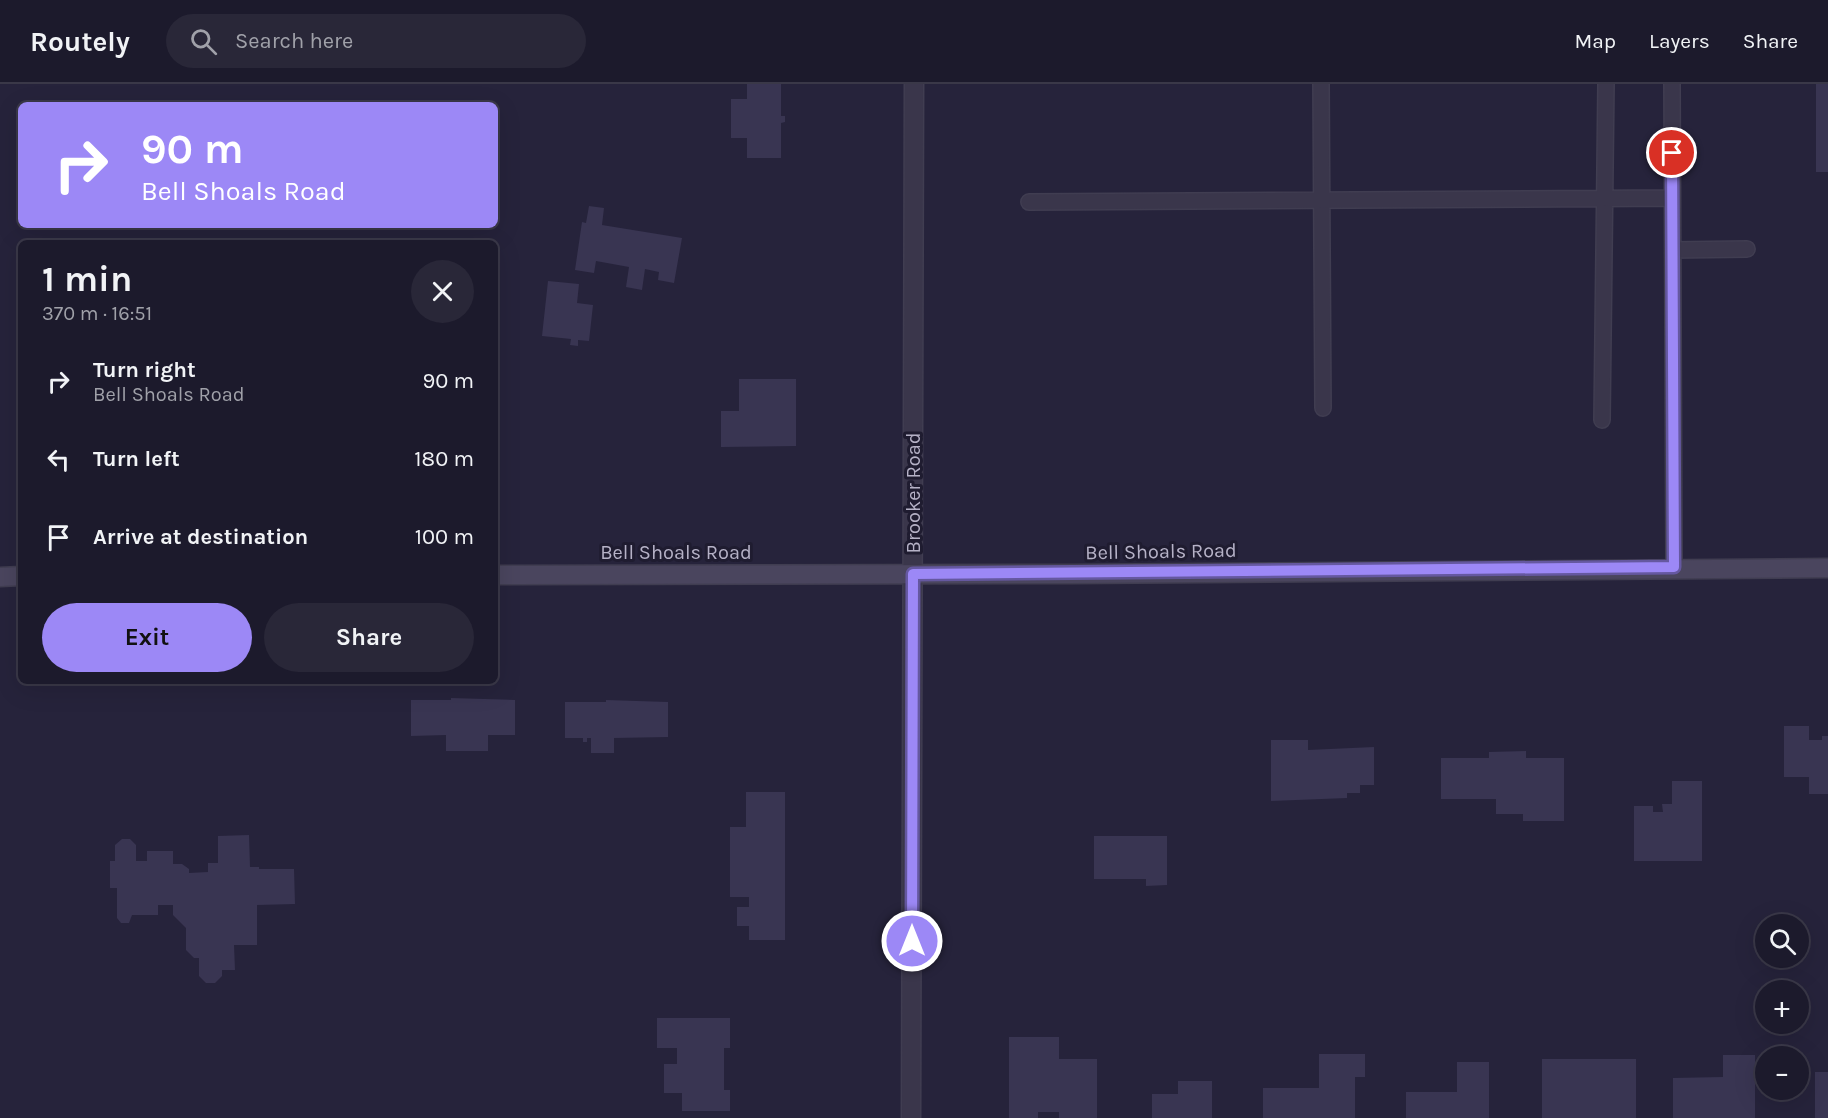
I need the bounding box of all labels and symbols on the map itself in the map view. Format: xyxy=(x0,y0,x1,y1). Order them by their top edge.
pin xyxy=(1646,127,1697,178)
street label: Brooker Road xyxy=(902,432,925,554)
street label: Bell Shoals Road xyxy=(1085,539,1237,564)
street label: Bell Shoals Road xyxy=(600,541,752,564)
position arrow xyxy=(880,909,944,973)

